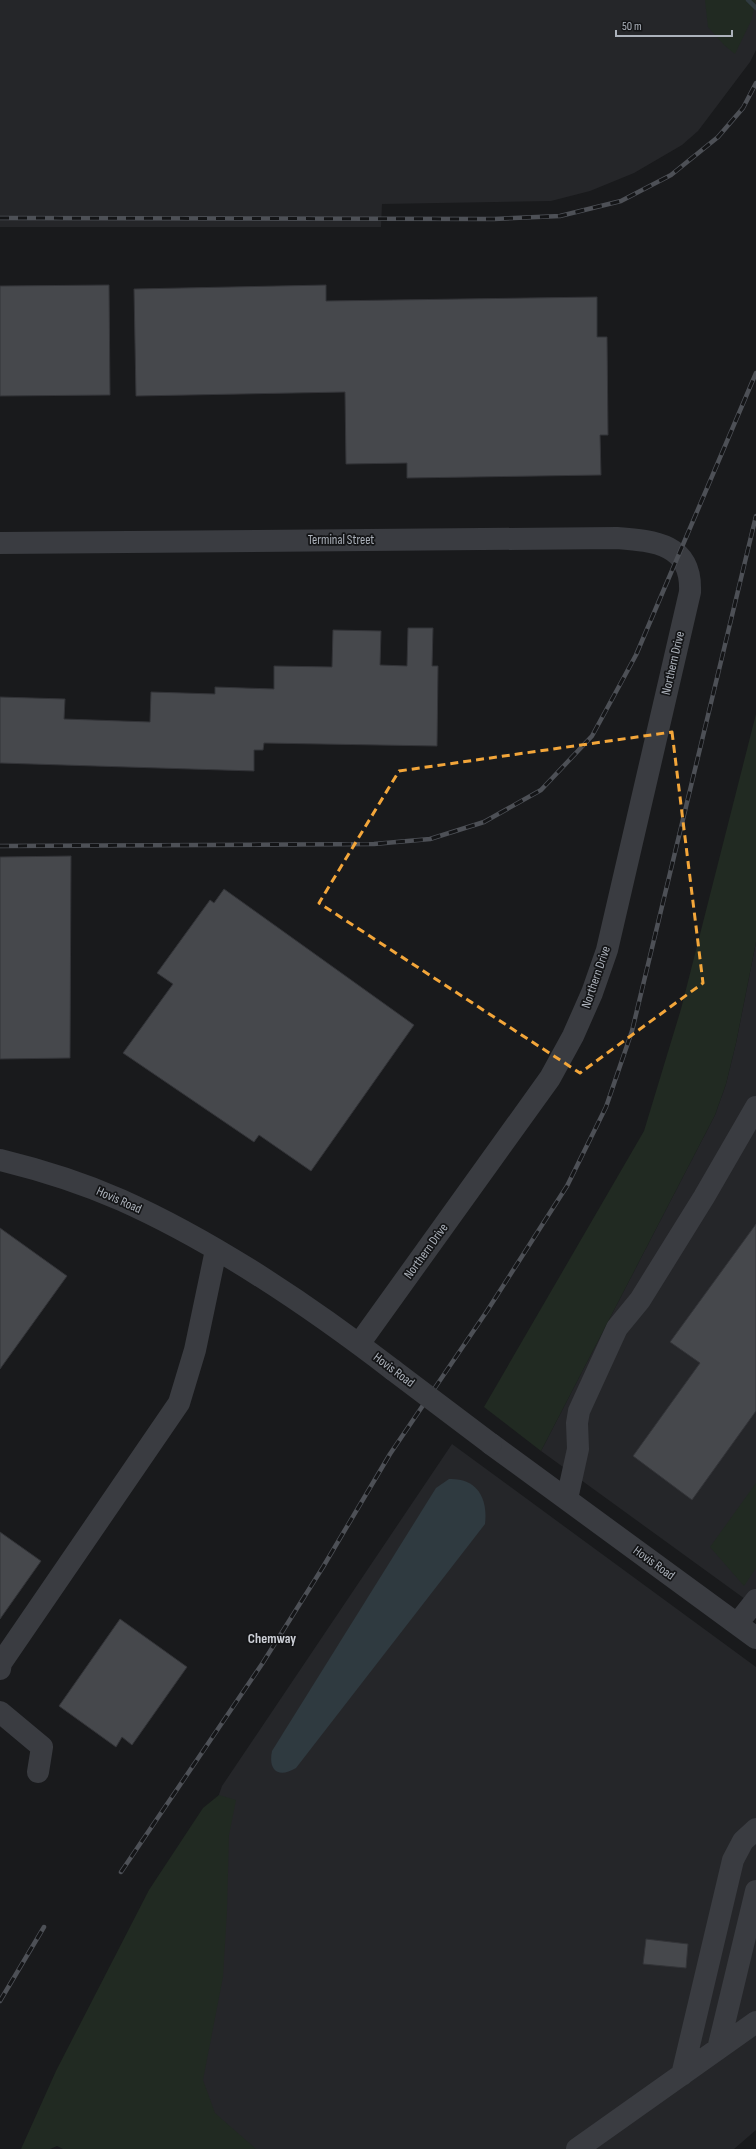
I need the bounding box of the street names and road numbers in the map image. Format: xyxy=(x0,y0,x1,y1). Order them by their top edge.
street label: Terminal Street xyxy=(308,532,374,548)
street label: Northern Drive xyxy=(658,630,688,696)
street label: Northern Drive xyxy=(578,944,614,1010)
street label: Hovis Road xyxy=(94,1183,144,1217)
street label: Northern Drive xyxy=(401,1220,451,1282)
street label: Hovis Road xyxy=(370,1349,418,1391)
street label: Hovis Road xyxy=(630,1542,678,1584)

